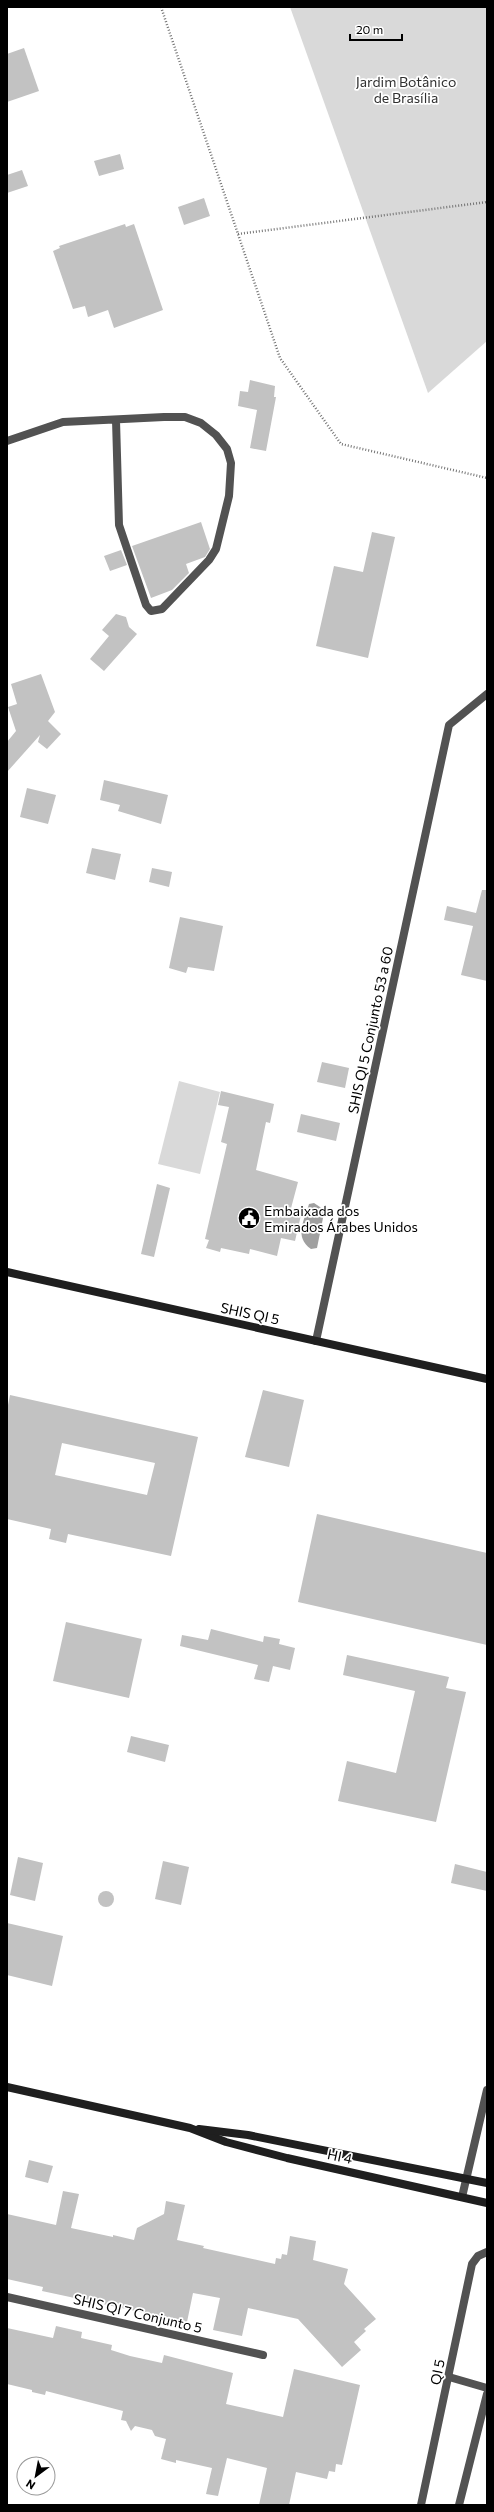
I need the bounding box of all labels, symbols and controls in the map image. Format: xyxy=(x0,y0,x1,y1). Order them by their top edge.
scale bar xyxy=(350,16,402,42)
text: 20 m xyxy=(356,22,383,36)
park label: Jardim Botânico de Brasília xyxy=(356,73,456,106)
street label: SHIS QI 5 Conjunto 53 a 60 xyxy=(344,945,396,1115)
place label: Embaixada dos Emirados Árabes Unidos xyxy=(264,1202,418,1235)
public building icon: Embaixada dos Emirados Árabes Unidos xyxy=(236,1205,262,1231)
street label: SHIS QI 5 xyxy=(219,1298,281,1328)
street label: HI 4 xyxy=(326,2145,355,2167)
street label: SHIS QI 7 Conjunto 5 xyxy=(72,2290,204,2336)
street label: QI 5 xyxy=(426,2358,448,2386)
north arrow xyxy=(16,2456,56,2496)
text: N xyxy=(23,2477,37,2493)

